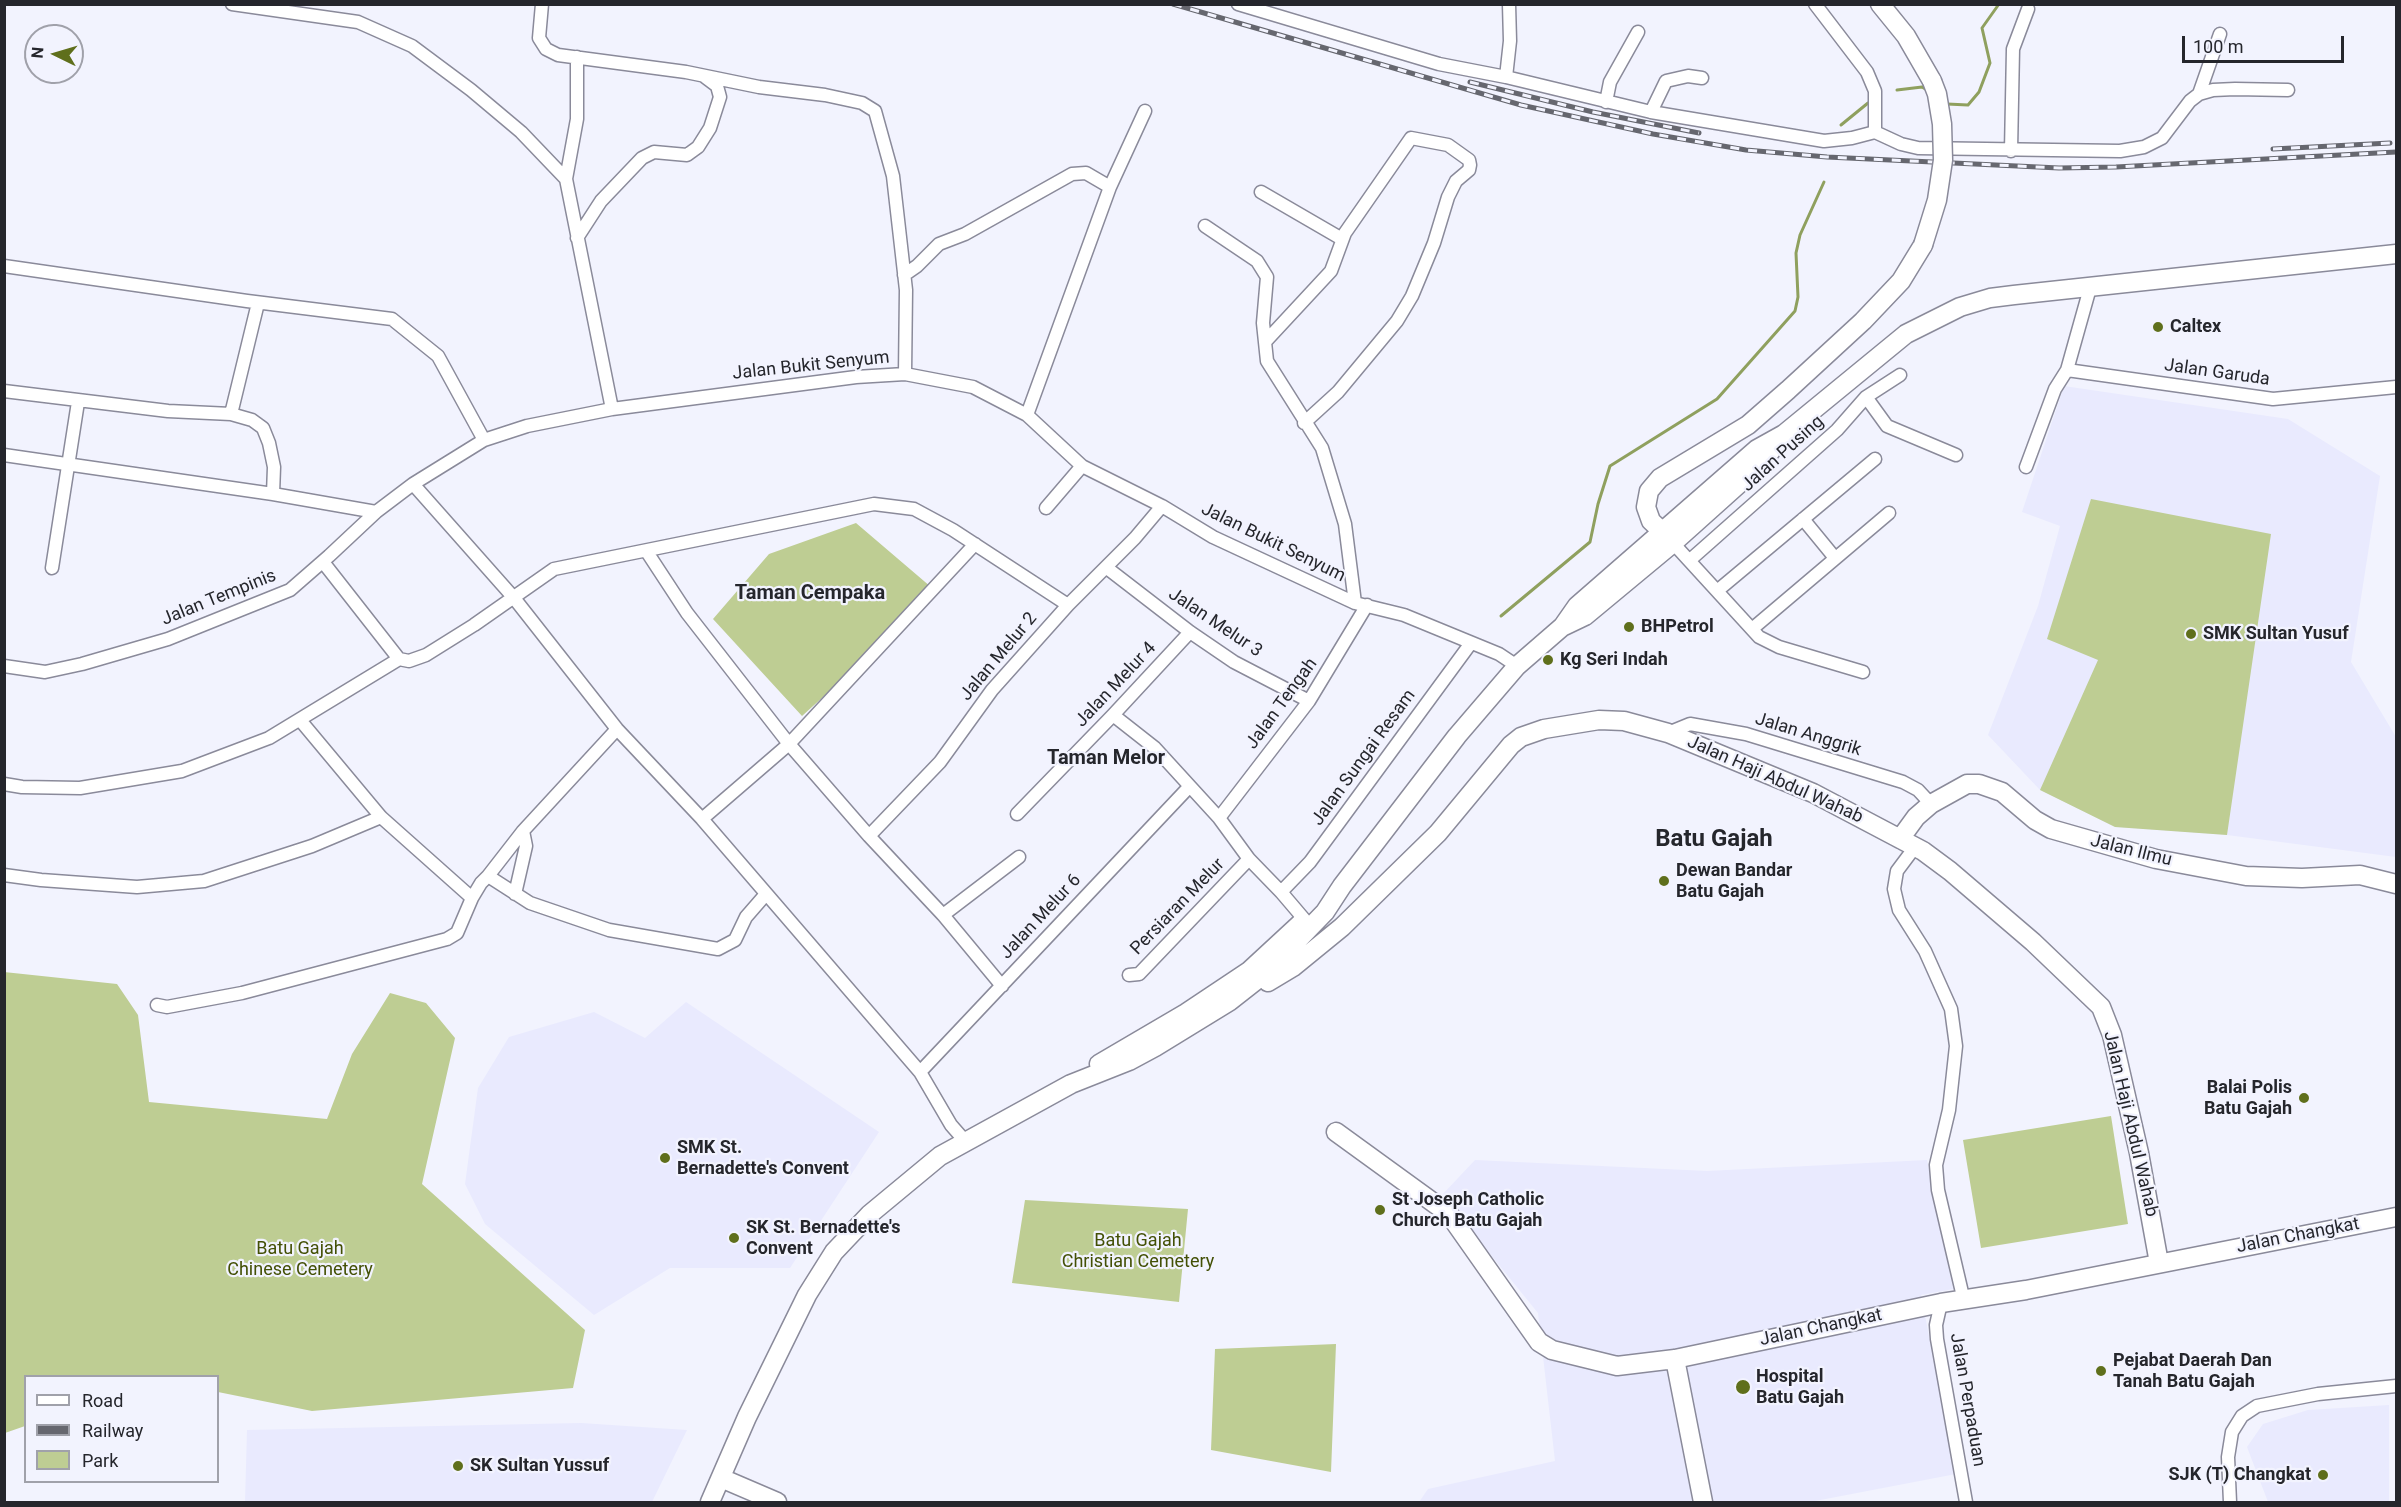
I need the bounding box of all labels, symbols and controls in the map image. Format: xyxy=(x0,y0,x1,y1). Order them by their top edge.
north arrow xyxy=(24,24,84,84)
scale bar xyxy=(2185,24,2347,62)
text: 100 m xyxy=(2193,36,2244,57)
text: N xyxy=(28,46,48,59)
place label: Caltex xyxy=(2170,316,2221,338)
marker: Caltex xyxy=(2151,320,2165,334)
street label: Jalan Bukit Senyum xyxy=(731,347,891,385)
street label: Jalan Garuda xyxy=(2163,355,2271,391)
street label: Jalan Pusing xyxy=(1737,411,1829,497)
street label: Jalan Bukit Senyum xyxy=(1197,499,1349,587)
street label: Jalan Tempinis xyxy=(159,565,279,631)
district label: Taman Cempaka xyxy=(735,582,885,606)
street label: Jalan Melur 3 xyxy=(1164,584,1266,662)
street label: Jalan Melur 2 xyxy=(956,608,1042,706)
place label: BHPetrol xyxy=(1641,616,1714,638)
marker: BHPetrol xyxy=(1622,620,1636,634)
place label: SMK Sultan Yusuf xyxy=(2203,623,2349,645)
marker: SMK Sultan Yusuf xyxy=(2184,627,2198,641)
street label: Jalan Melur 4 xyxy=(1071,638,1161,732)
place label: Kg Seri Indah xyxy=(1560,649,1668,671)
marker: Kg Seri Indah xyxy=(1541,653,1555,667)
street label: Jalan Tengah xyxy=(1242,654,1322,754)
street label: Jalan Sungai Resam xyxy=(1307,686,1421,830)
street label: Jalan Anggrik xyxy=(1752,709,1864,761)
street label: Jalan Haji Abdul Wahab xyxy=(1684,731,1866,829)
district label: Taman Melor xyxy=(1047,747,1165,771)
district label: Batu Gajah xyxy=(1655,826,1773,854)
street label: Jalan Ilmu xyxy=(2088,830,2174,872)
street label: Persiaran Melur xyxy=(1126,854,1230,960)
place label: Dewan Bandar Batu Gajah xyxy=(1676,860,1792,902)
street label: Jalan Melur 6 xyxy=(996,870,1086,964)
marker: Dewan Bandar Batu Gajah xyxy=(1657,874,1671,888)
street label: Jalan Haji Abdul Wahab xyxy=(2098,1029,2162,1219)
place label: Balai Polis Batu Gajah xyxy=(2204,1077,2292,1120)
marker: Balai Polis Batu Gajah xyxy=(2297,1091,2311,1105)
place label: SMK St. Bernadette's Convent xyxy=(677,1137,849,1180)
marker: SMK St. Bernadette's Convent xyxy=(658,1151,672,1165)
place label: St Joseph Catholic Church Batu Gajah xyxy=(1392,1189,1544,1232)
marker: St Joseph Catholic Church Batu Gajah xyxy=(1373,1203,1387,1217)
street label: Jalan Changkat xyxy=(2235,1214,2361,1258)
place label: SK St. Bernadette's Convent xyxy=(746,1217,900,1260)
park label: Batu Gajah Christian Cemetery xyxy=(1062,1230,1214,1272)
marker: SK St. Bernadette's Convent xyxy=(727,1231,741,1245)
park label: Batu Gajah Chinese Cemetery xyxy=(227,1238,373,1280)
street label: Jalan Changkat xyxy=(1758,1304,1884,1352)
street label: Jalan Perpaduan xyxy=(1945,1332,1989,1468)
place label: Pejabat Daerah Dan Tanah Batu Gajah xyxy=(2113,1350,2272,1392)
marker: Pejabat Daerah Dan Tanah Batu Gajah xyxy=(2094,1364,2108,1378)
place label: Hospital Batu Gajah xyxy=(1756,1366,1844,1408)
legend xyxy=(24,1375,219,1483)
marker: Hospital Batu Gajah xyxy=(1734,1378,1752,1396)
text: Road xyxy=(82,1390,123,1411)
text: Railway xyxy=(82,1420,143,1441)
text: Park xyxy=(82,1450,118,1471)
place label: SK Sultan Yussuf xyxy=(470,1455,609,1477)
marker: SK Sultan Yussuf xyxy=(451,1459,465,1473)
place label: SJK (T) Changkat xyxy=(2169,1464,2311,1486)
marker: SJK (T) Changkat xyxy=(2316,1468,2330,1482)

